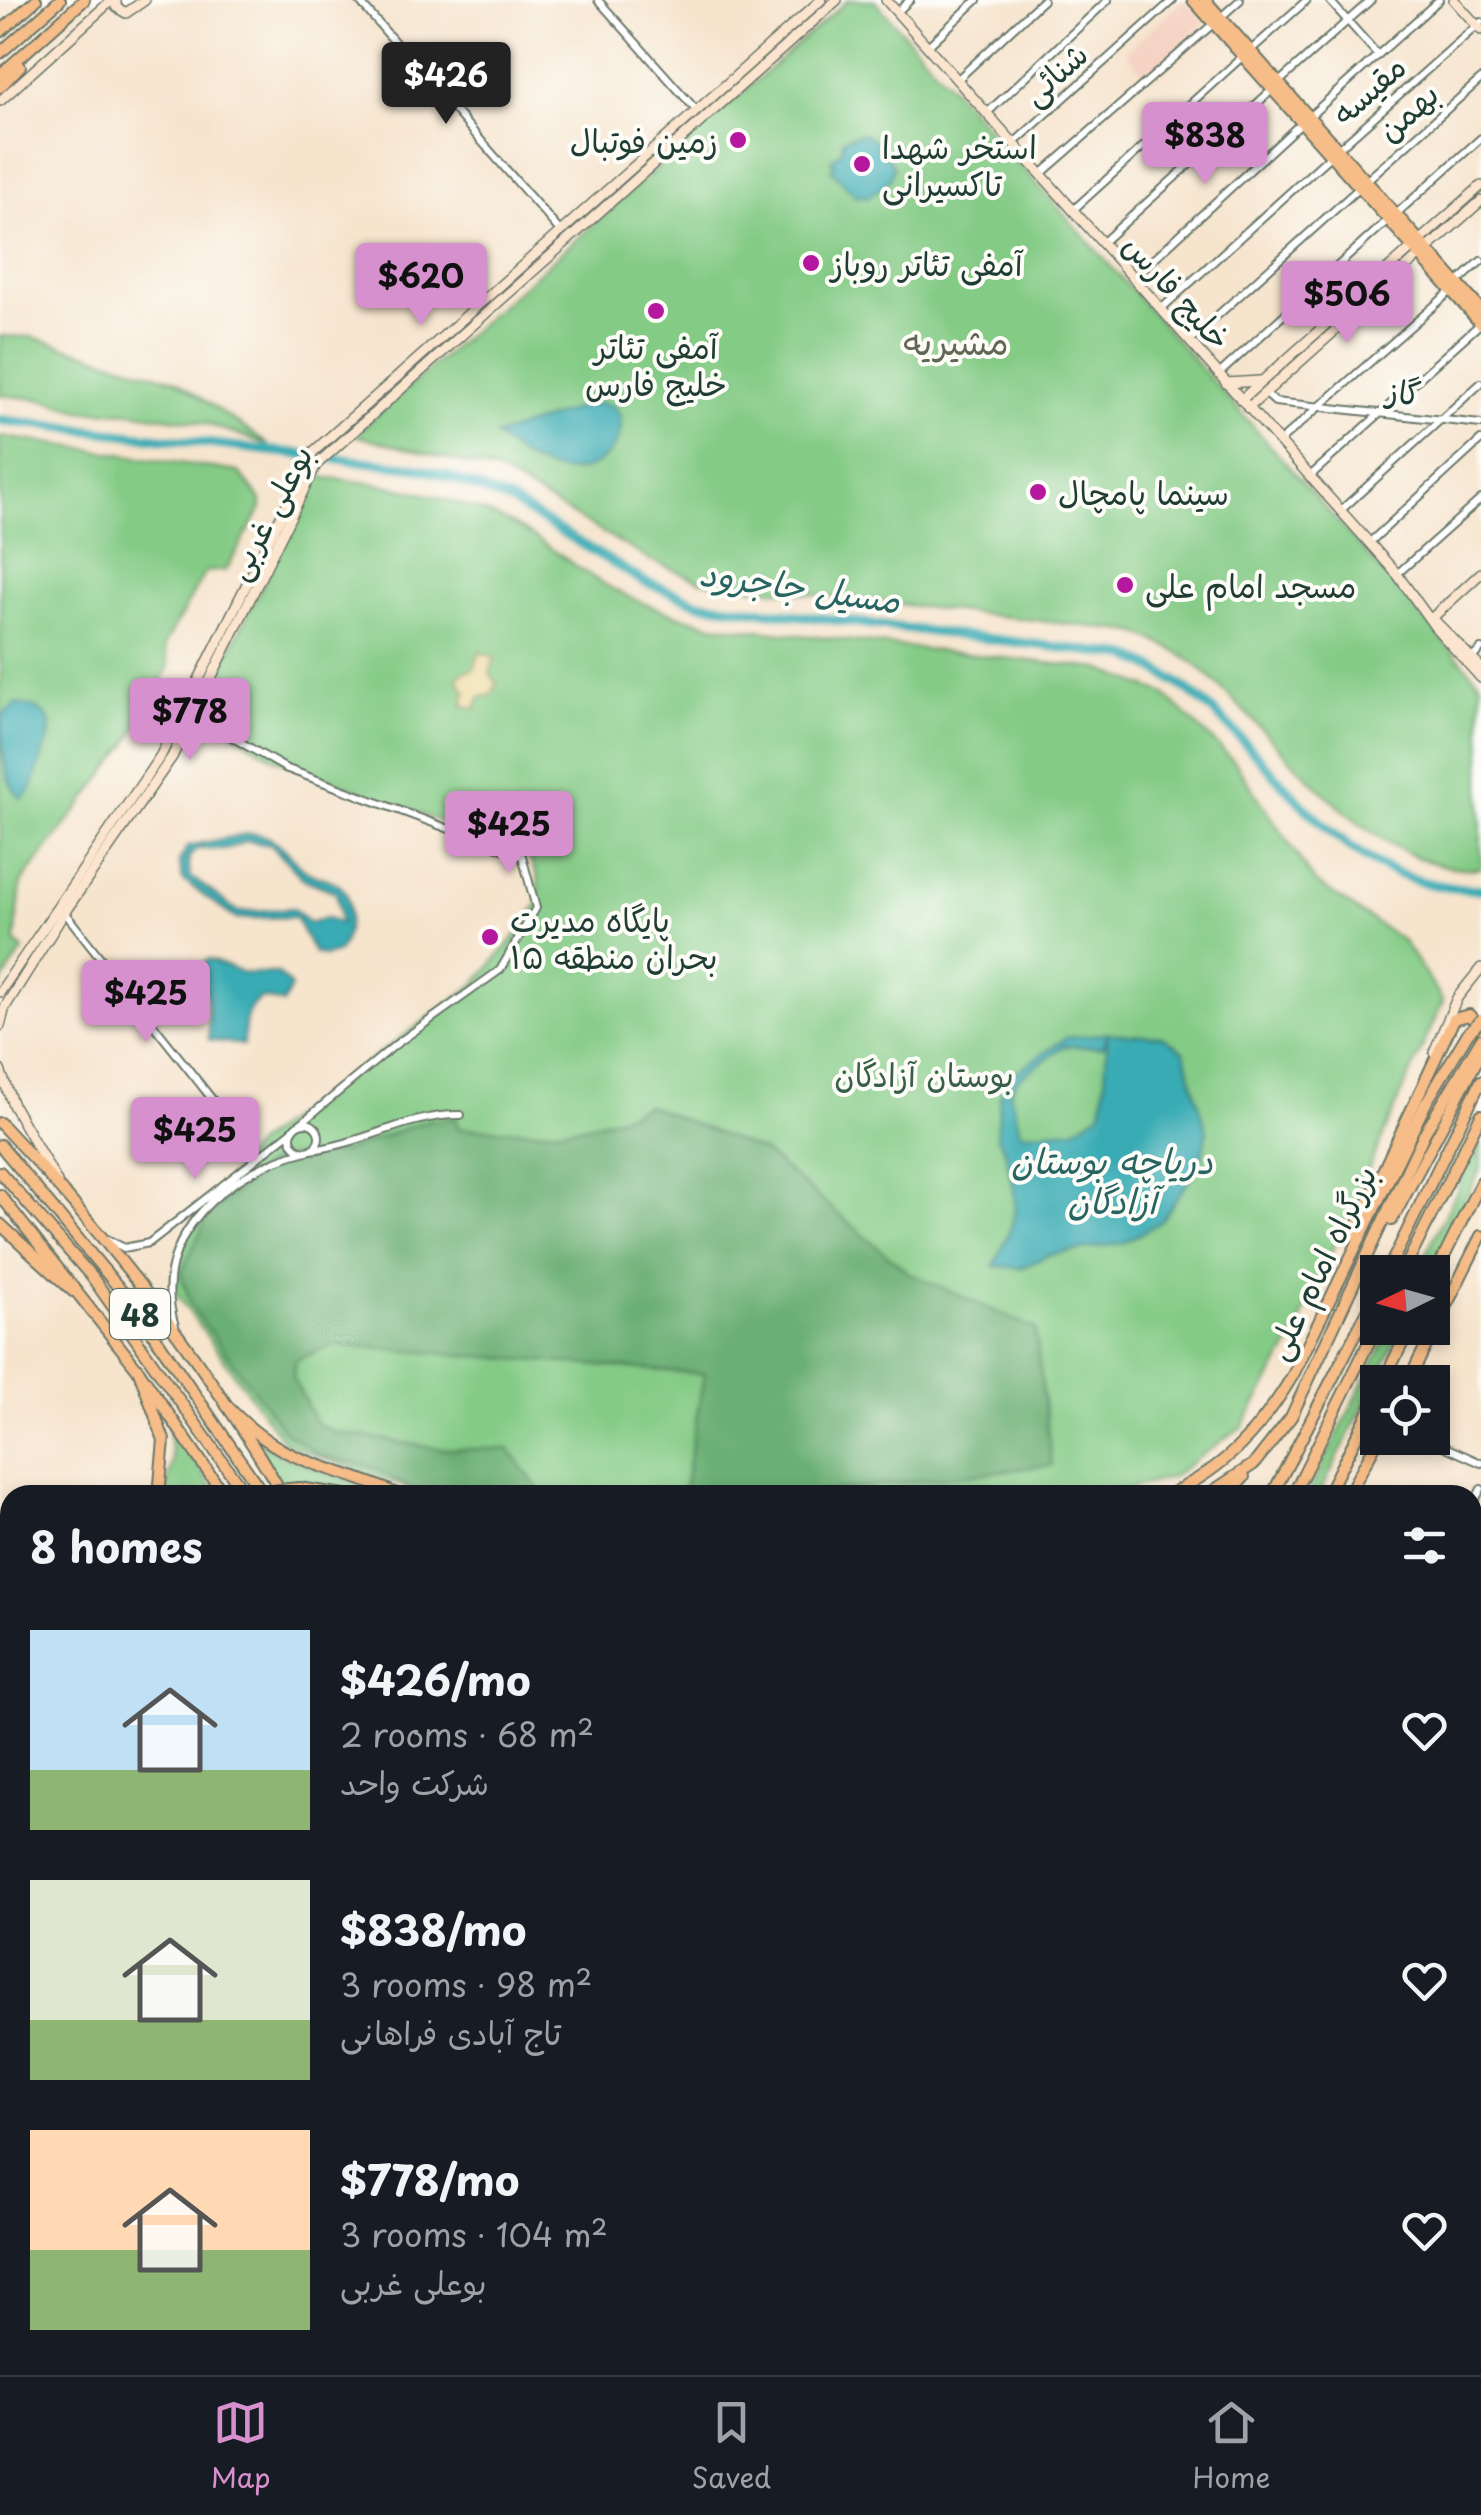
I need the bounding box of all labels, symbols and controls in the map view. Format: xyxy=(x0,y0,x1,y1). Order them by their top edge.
street label: شنائی xyxy=(1010,30,1098,116)
pin: $426 xyxy=(387,42,505,127)
street label: مقیسه xyxy=(1320,43,1416,135)
text: $426 xyxy=(404,50,488,98)
street label: بهمن xyxy=(1365,70,1449,152)
pin: $838 xyxy=(1146,102,1264,187)
text: $838 xyxy=(1164,110,1246,158)
place label: زمین فوتبال xyxy=(570,116,718,164)
place label: استخر شهدا تاکسیرانی xyxy=(882,122,1037,207)
marker: زمین فوتبال xyxy=(727,129,749,151)
marker: استخر شهدا تاکسیرانی xyxy=(851,153,873,175)
street label: خلیج فارس xyxy=(1113,222,1243,360)
place label: آمفی تئاتر روباز xyxy=(828,239,1024,287)
pin: $620 xyxy=(362,243,480,328)
text: $620 xyxy=(378,251,464,299)
marker: آمفی تئاتر روباز xyxy=(800,252,822,274)
pin: $506 xyxy=(1288,261,1406,346)
text: $506 xyxy=(1303,269,1391,317)
marker: آمفی تئاتر خلیج فارس xyxy=(645,300,667,322)
district label: مشیریه xyxy=(903,314,1009,367)
place label: آمفی تئاتر خلیج فارس xyxy=(585,322,727,407)
street label: گاز xyxy=(1381,365,1424,417)
street label: بوعلی غربی xyxy=(212,436,324,588)
place label: سینما پامچال xyxy=(1058,468,1229,516)
marker: سینما پامچال xyxy=(1027,481,1049,503)
water label: مسیل جاجرود xyxy=(696,545,904,625)
place label: مسجد امام علی xyxy=(1145,561,1356,611)
marker: مسجد امام علی xyxy=(1114,574,1136,596)
pin: $778 xyxy=(131,678,249,763)
text: $778 xyxy=(152,686,228,734)
pin: $425 xyxy=(450,791,568,876)
text: $425 xyxy=(467,799,551,847)
place label: پایگاه مدیرت بحران منطقه ۱۵ xyxy=(510,895,718,980)
marker: پایگاه مدیرت بحران منطقه ۱۵ xyxy=(479,926,501,948)
pin: $425 xyxy=(87,960,205,1045)
text: $425 xyxy=(104,968,188,1016)
park label: بوستان آزادگان xyxy=(834,1050,1014,1098)
pin: $425 xyxy=(136,1097,254,1182)
text: $425 xyxy=(153,1105,237,1153)
water label: دریاچه بوستان آزادگان xyxy=(1011,1133,1213,1226)
street label: بزرگراه امام علی xyxy=(1252,1157,1390,1368)
north arrow xyxy=(1360,1255,1450,1345)
map controls xyxy=(1360,1255,1450,1455)
road number: 48 xyxy=(110,1289,170,1339)
button: locate xyxy=(1360,1365,1450,1455)
text: 8 homes xyxy=(30,1514,203,1577)
icon: filters xyxy=(1397,1518,1452,1573)
text: $426/mo xyxy=(340,1647,531,1710)
icon: home xyxy=(110,1670,230,1790)
icon: heart xyxy=(1397,1703,1452,1758)
text: 2 rooms · 68 m² xyxy=(340,1710,594,1758)
text: شرکت واحد xyxy=(340,1758,489,1806)
text: $838/mo xyxy=(340,1897,526,1960)
icon: home xyxy=(110,1920,230,2040)
icon: heart xyxy=(1397,1953,1452,2008)
text: 3 rooms · 98 m² xyxy=(340,1960,592,2008)
text: تاج آبادی فراهانی xyxy=(340,2008,561,2056)
text: $778/mo xyxy=(340,2147,519,2210)
icon: home xyxy=(110,2170,230,2290)
icon: heart xyxy=(1397,2203,1452,2258)
text: 3 rooms · 104 m² xyxy=(340,2210,608,2258)
text: بوعلی غربی xyxy=(340,2258,487,2306)
tab: Map xyxy=(211,2395,270,2498)
tab: Saved xyxy=(692,2395,771,2498)
tab: Home xyxy=(1192,2395,1270,2498)

